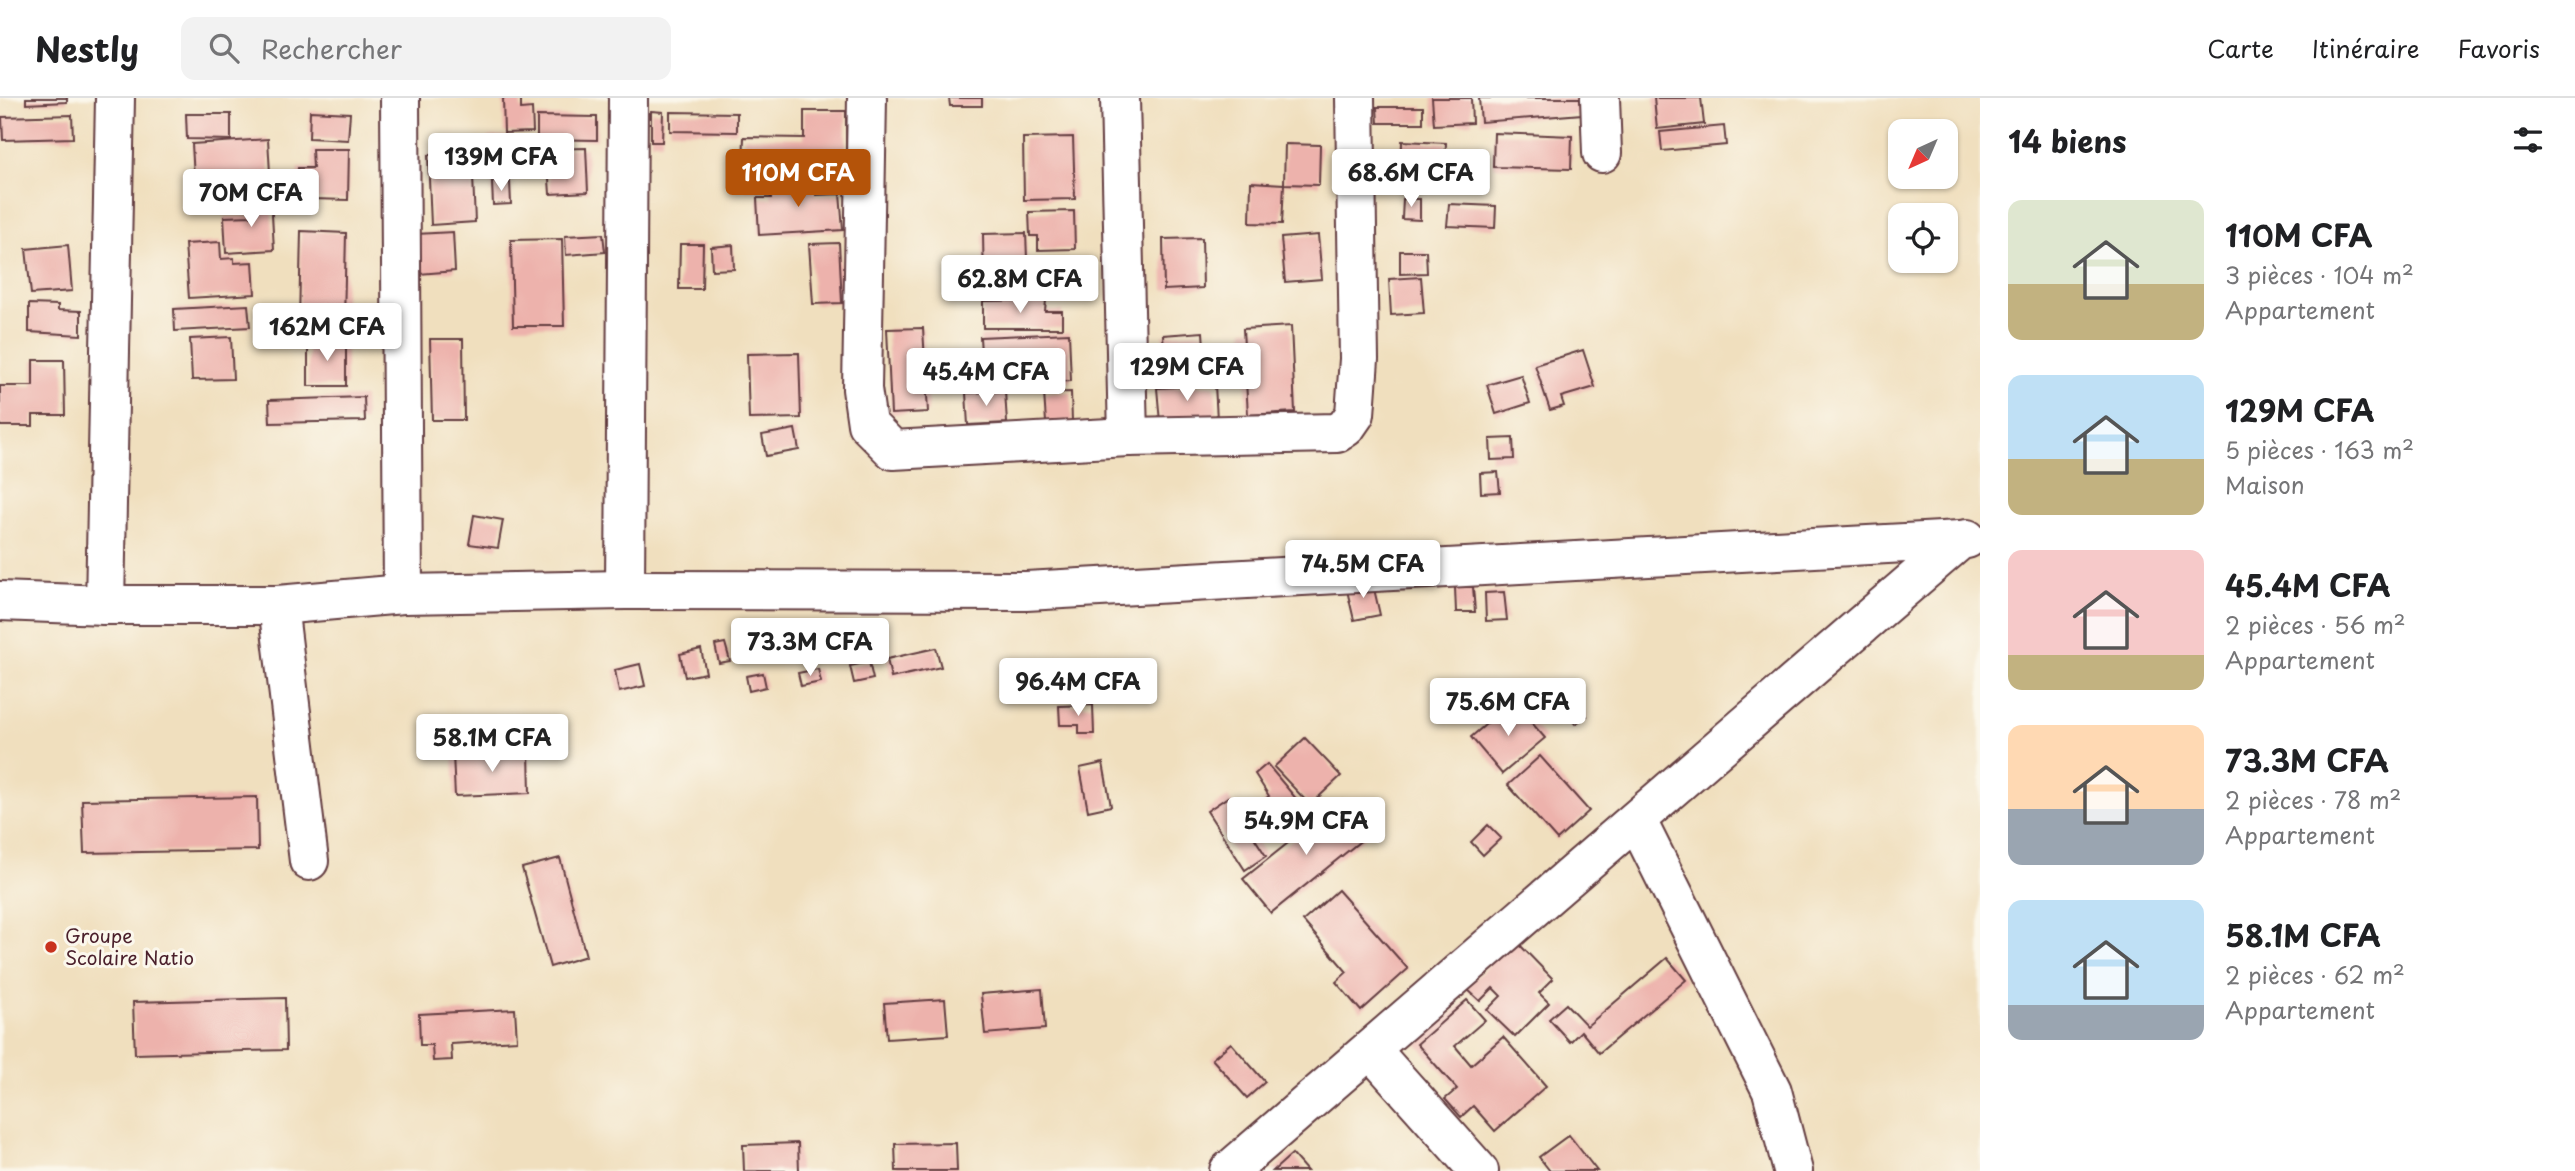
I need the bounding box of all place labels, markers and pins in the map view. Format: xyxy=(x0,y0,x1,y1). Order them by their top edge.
pin: 139M CFA xyxy=(429,134,573,193)
pin: 110M CFA xyxy=(726,150,870,209)
pin: 68.6M CFA xyxy=(1331,150,1491,209)
pin: 70M CFA xyxy=(186,170,316,229)
pin: 62.8M CFA xyxy=(940,256,1100,315)
pin: 162M CFA xyxy=(255,303,399,363)
pin: 129M CFA xyxy=(1115,344,1259,403)
pin: 45.4M CFA xyxy=(906,348,1066,408)
pin: 74.5M CFA xyxy=(1283,540,1443,600)
pin: 73.3M CFA xyxy=(730,618,890,678)
pin: 96.4M CFA xyxy=(998,658,1158,718)
pin: 75.6M CFA xyxy=(1428,678,1588,738)
pin: 58.1M CFA xyxy=(412,714,572,774)
pin: 54.9M CFA xyxy=(1226,798,1386,857)
place label: Groupe Scolaire Natio xyxy=(65,921,194,971)
marker: Groupe Scolaire Natio xyxy=(43,939,59,955)

